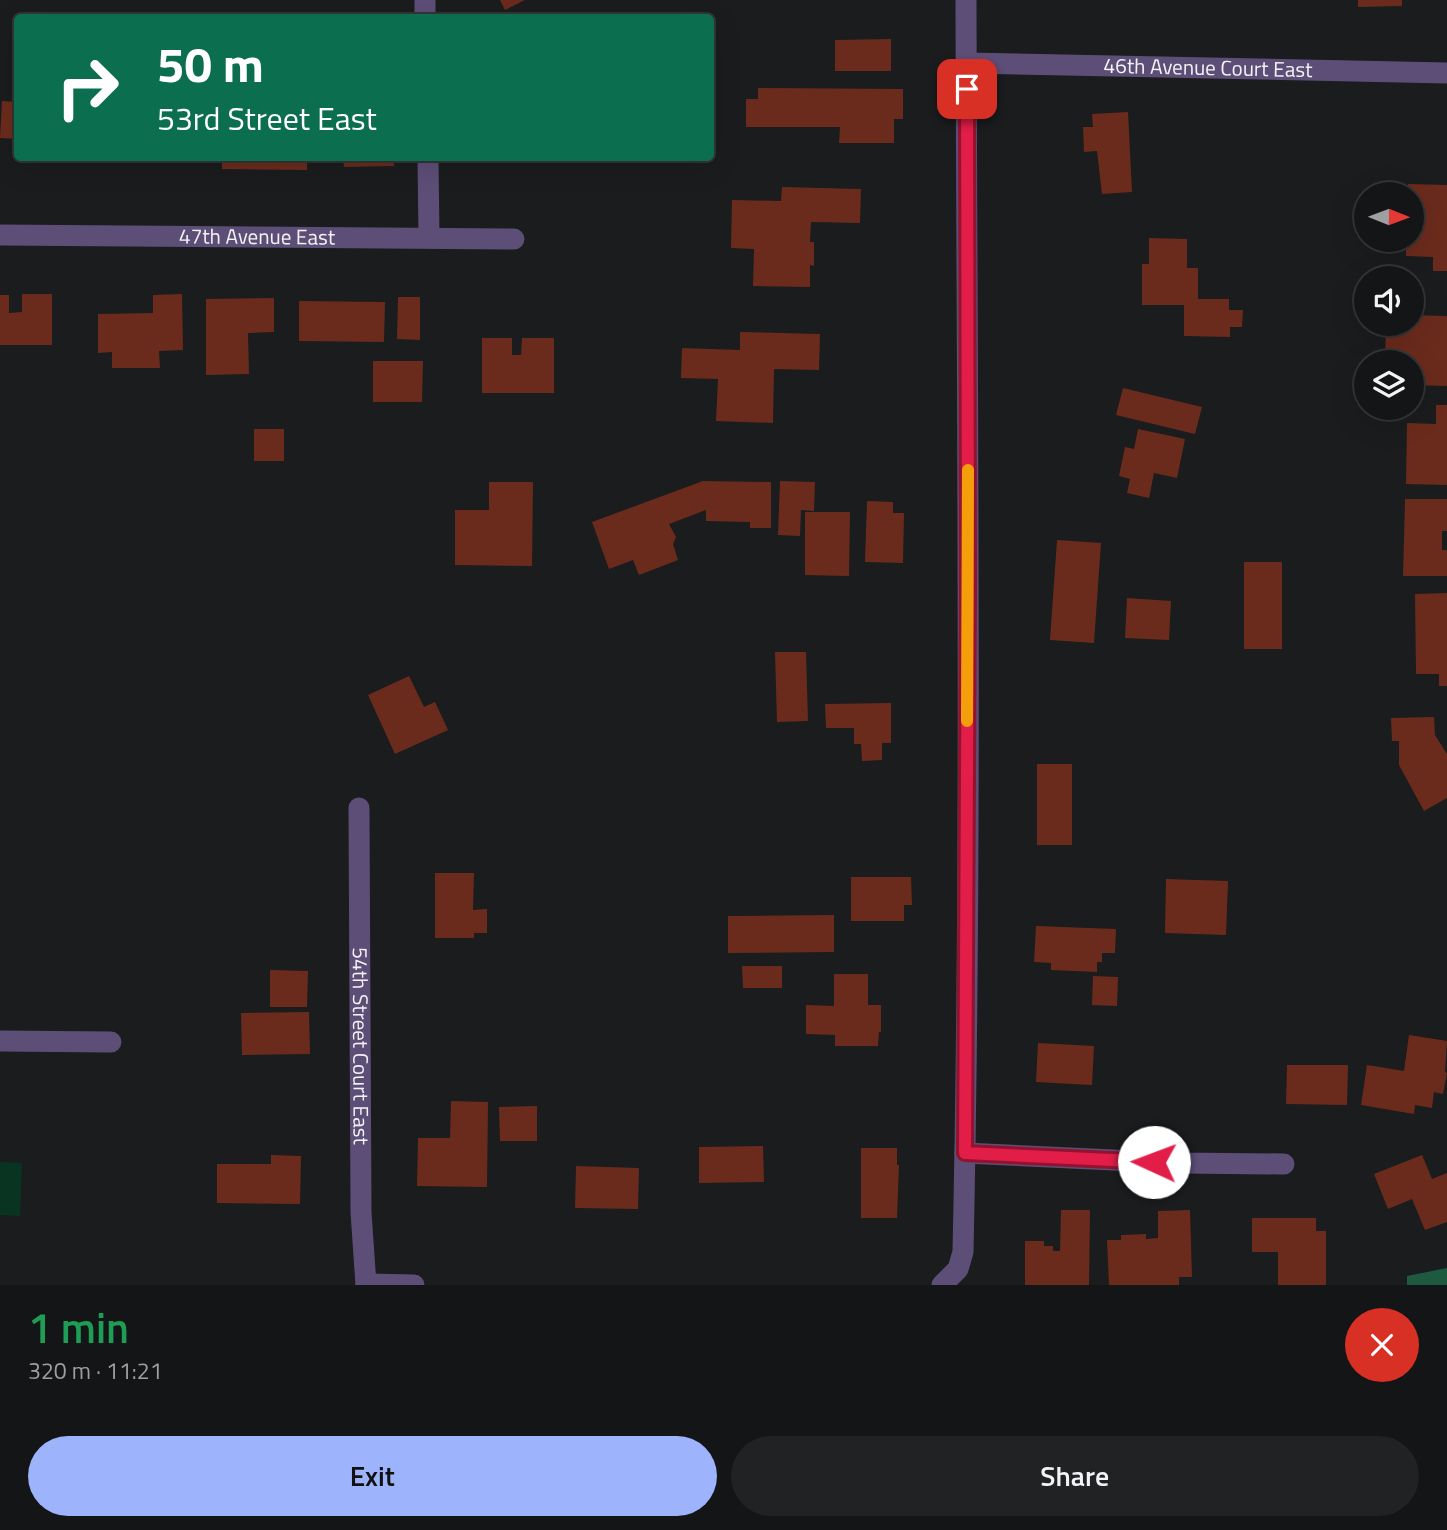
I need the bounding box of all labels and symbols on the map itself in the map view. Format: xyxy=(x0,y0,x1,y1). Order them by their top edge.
street label: 46th Avenue Court East xyxy=(1103,49,1314,85)
pin xyxy=(937,59,997,119)
north arrow xyxy=(1354,182,1424,252)
street label: 47th Avenue East xyxy=(179,219,336,253)
street label: 54th Street Court East xyxy=(345,947,378,1146)
position arrow xyxy=(1117,1125,1191,1199)

